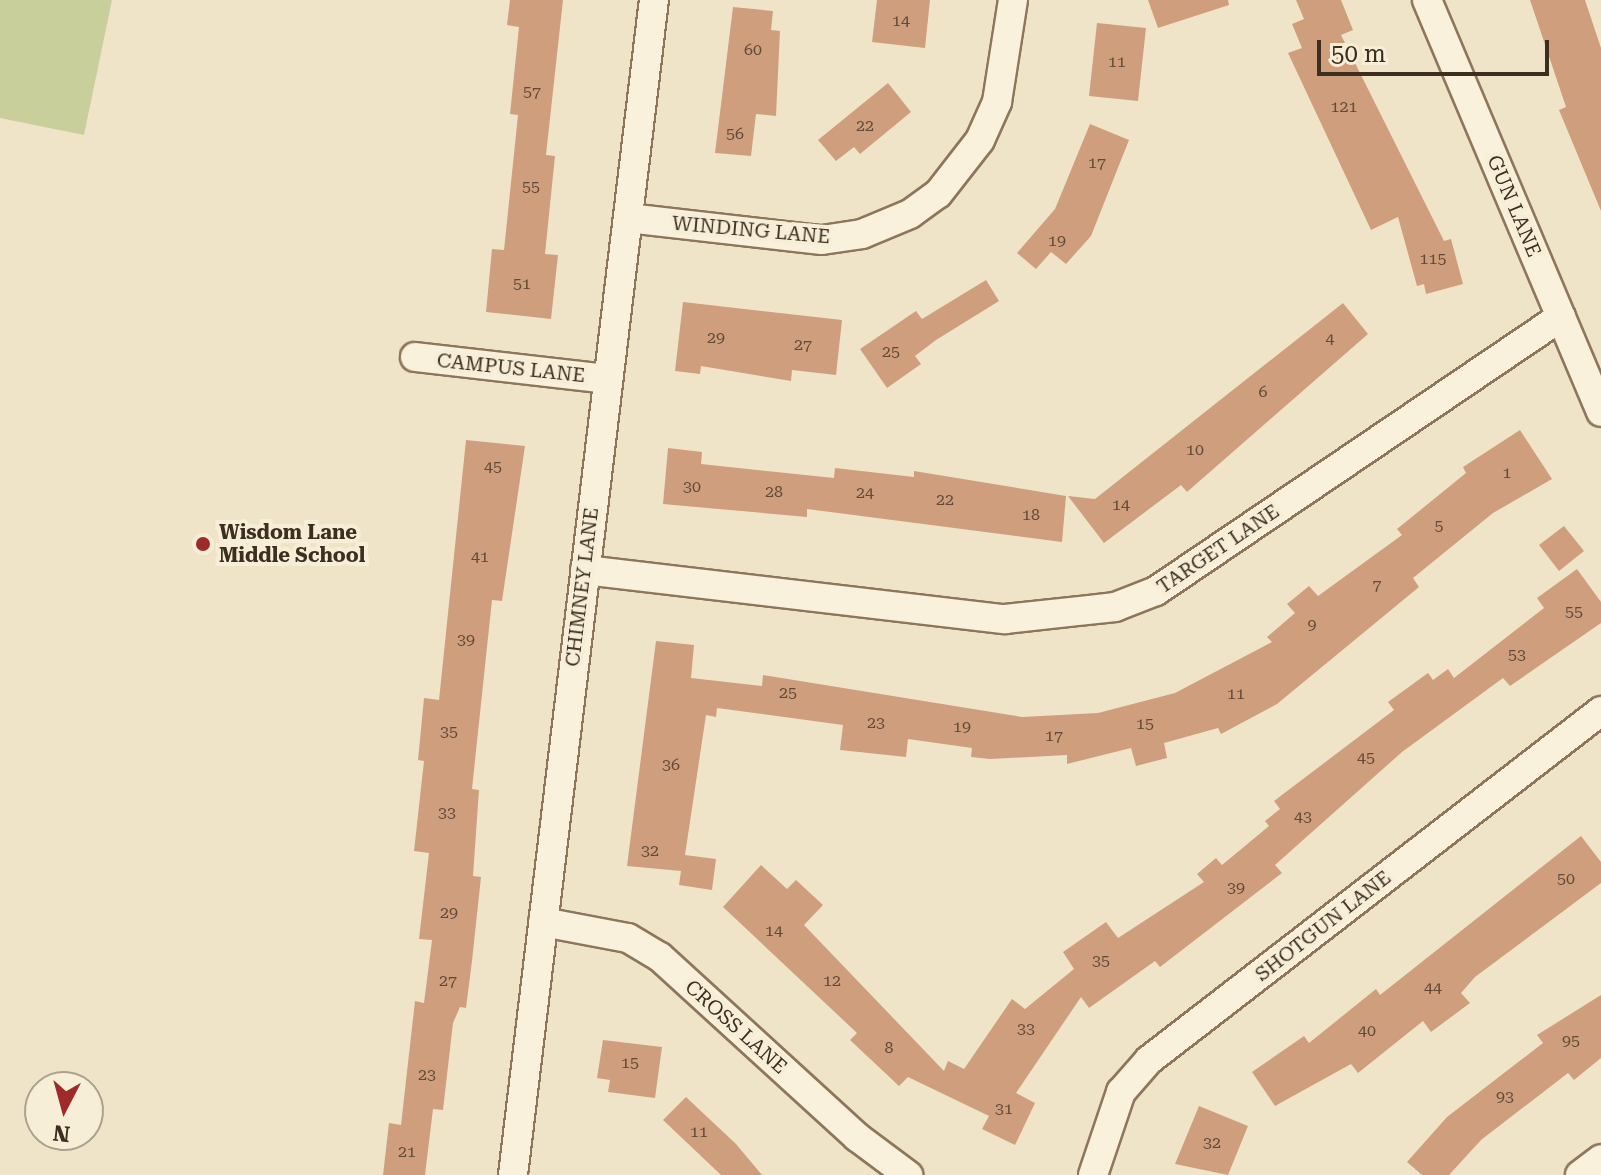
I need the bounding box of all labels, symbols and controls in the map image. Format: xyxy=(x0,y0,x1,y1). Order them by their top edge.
house number: 14 xyxy=(892,11,910,31)
scale bar xyxy=(1321,24,1553,74)
house number: 60 xyxy=(744,40,762,60)
text: 50 m xyxy=(1331,40,1386,68)
house number: 11 xyxy=(1108,52,1126,72)
house number: 57 xyxy=(523,82,541,102)
house number: 121 xyxy=(1331,97,1357,117)
house number: 22 xyxy=(856,116,874,136)
house number: 56 xyxy=(726,124,744,144)
street label: GUN LANE xyxy=(1482,152,1546,260)
house number: 17 xyxy=(1088,153,1106,173)
house number: 55 xyxy=(522,177,540,197)
street label: WINDING LANE xyxy=(671,211,831,249)
house number: 19 xyxy=(1048,231,1066,251)
house number: 115 xyxy=(1420,249,1446,269)
house number: 51 xyxy=(513,274,531,294)
house number: 29 xyxy=(707,328,725,348)
house number: 4 xyxy=(1326,329,1334,349)
house number: 27 xyxy=(794,335,812,355)
house number: 25 xyxy=(882,342,900,362)
street label: CAMPUS LANE xyxy=(436,348,586,388)
house number: 6 xyxy=(1259,382,1267,402)
house number: 10 xyxy=(1186,440,1204,460)
house number: 45 xyxy=(484,457,502,477)
house number: 1 xyxy=(1503,463,1511,483)
house number: 30 xyxy=(683,477,701,497)
house number: 28 xyxy=(765,482,783,502)
house number: 24 xyxy=(856,483,874,503)
house number: 22 xyxy=(936,490,954,510)
house number: 14 xyxy=(1112,495,1130,515)
street label: TARGET LANE xyxy=(1152,499,1284,599)
house number: 18 xyxy=(1022,505,1040,525)
street label: CHIMNEY LANE xyxy=(560,506,604,668)
house number: 5 xyxy=(1435,516,1443,536)
place label: Wisdom Lane Middle School xyxy=(219,520,365,567)
marker: Wisdom Lane Middle School xyxy=(194,535,212,553)
house number: 41 xyxy=(471,547,489,567)
house number: 7 xyxy=(1373,575,1381,595)
house number: 55 xyxy=(1565,602,1583,622)
house number: 9 xyxy=(1308,615,1316,635)
house number: 39 xyxy=(457,630,475,650)
house number: 53 xyxy=(1508,645,1526,665)
house number: 25 xyxy=(779,683,797,703)
house number: 11 xyxy=(1227,684,1245,704)
house number: 23 xyxy=(867,713,885,733)
house number: 15 xyxy=(1136,714,1154,734)
house number: 19 xyxy=(953,717,971,737)
house number: 35 xyxy=(440,722,458,742)
house number: 17 xyxy=(1045,726,1063,746)
house number: 45 xyxy=(1357,748,1375,768)
house number: 36 xyxy=(662,755,680,775)
house number: 33 xyxy=(438,803,456,823)
house number: 43 xyxy=(1294,807,1312,827)
house number: 32 xyxy=(641,841,659,861)
street label: SHOTGUN LANE xyxy=(1250,866,1396,986)
house number: 50 xyxy=(1557,869,1575,889)
house number: 39 xyxy=(1227,878,1245,898)
house number: 29 xyxy=(440,903,458,923)
house number: 14 xyxy=(765,921,783,941)
house number: 35 xyxy=(1092,951,1110,971)
house number: 27 xyxy=(439,971,457,991)
house number: 12 xyxy=(823,971,841,991)
street label: CROSS LANE xyxy=(680,975,792,1079)
house number: 44 xyxy=(1424,978,1442,998)
house number: 33 xyxy=(1017,1019,1035,1039)
house number: 40 xyxy=(1358,1021,1376,1041)
house number: 95 xyxy=(1562,1031,1580,1051)
house number: 8 xyxy=(885,1038,893,1058)
house number: 15 xyxy=(621,1053,639,1073)
house number: 23 xyxy=(418,1065,436,1085)
north arrow xyxy=(24,1071,104,1151)
house number: 93 xyxy=(1496,1087,1514,1107)
house number: 31 xyxy=(995,1099,1013,1119)
text: N xyxy=(52,1120,71,1147)
house number: 11 xyxy=(690,1122,708,1142)
house number: 32 xyxy=(1203,1133,1221,1153)
house number: 21 xyxy=(398,1142,416,1162)

